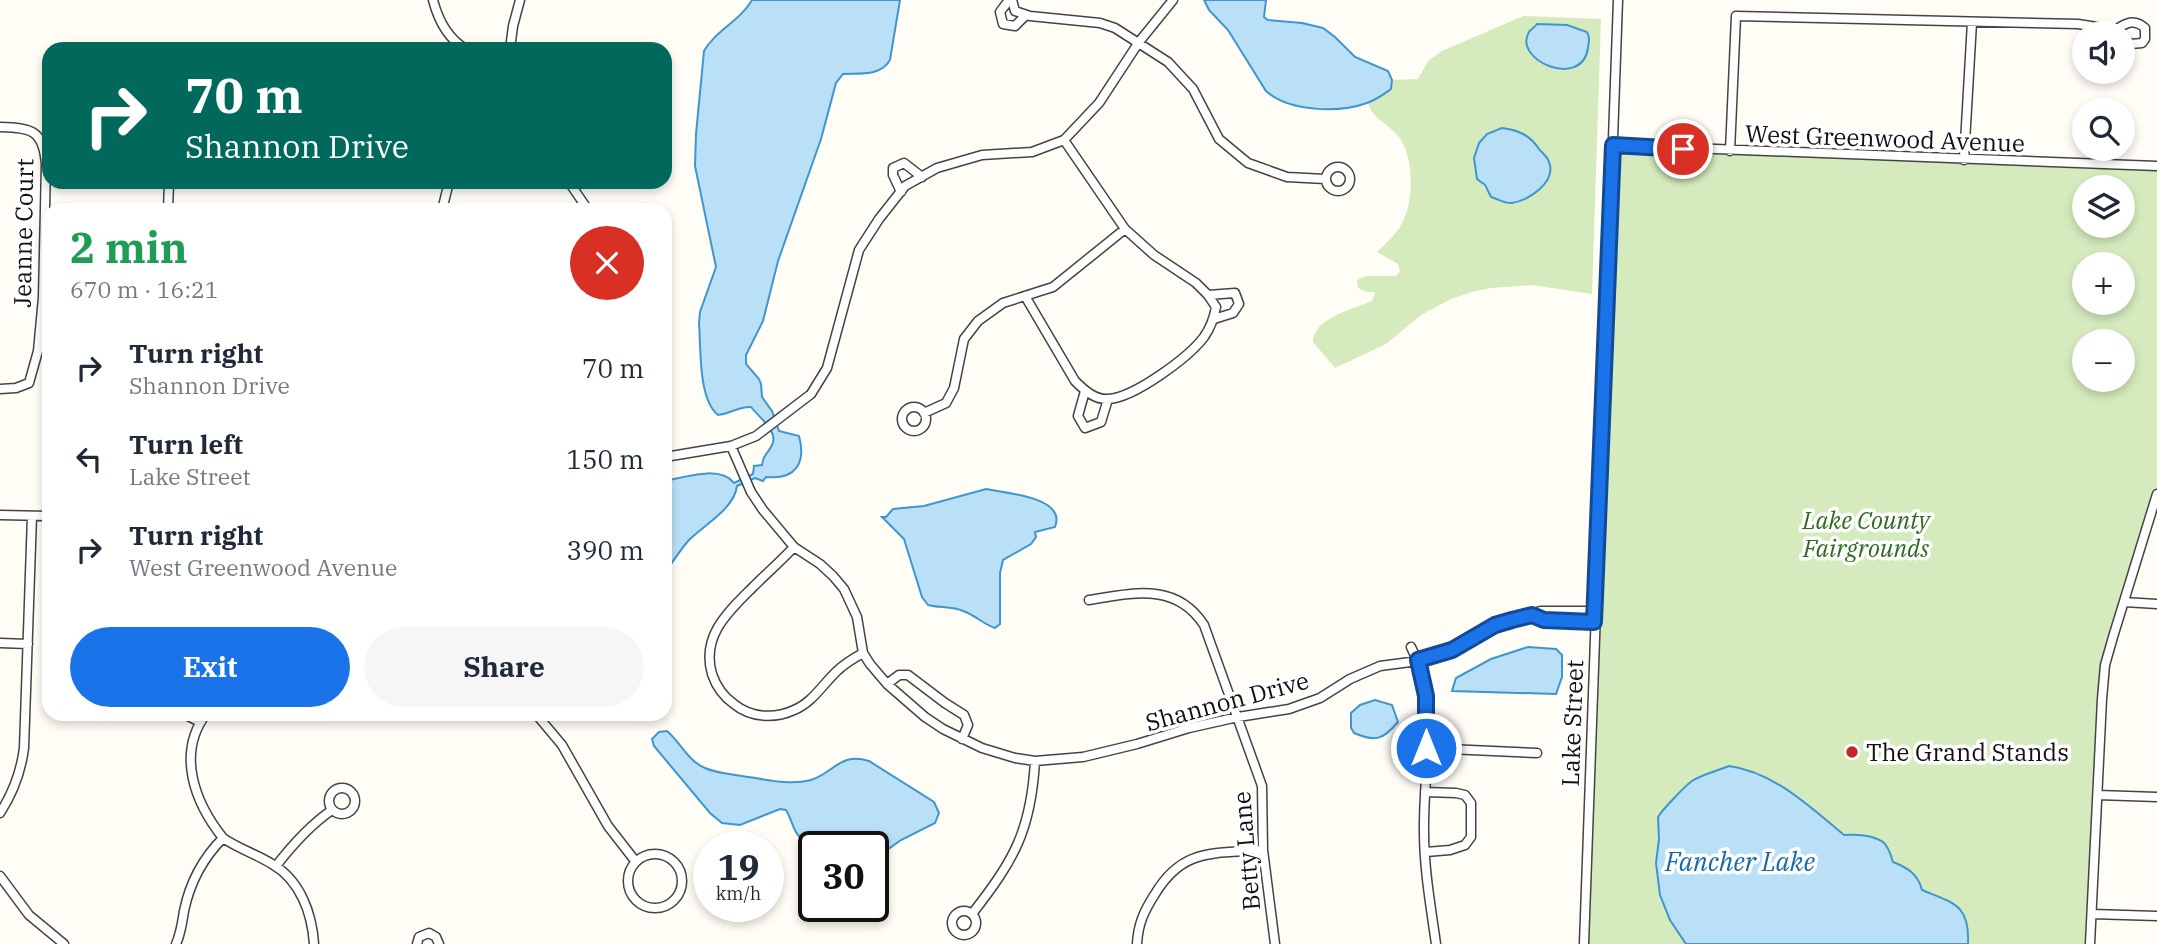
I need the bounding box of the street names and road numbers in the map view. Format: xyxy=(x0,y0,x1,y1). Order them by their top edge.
street label: West Greenwood Avenue xyxy=(1745,117,2025,159)
street label: Jeanne Court xyxy=(6,158,40,308)
street label: Lake Street xyxy=(1554,659,1590,787)
street label: Shannon Drive xyxy=(1142,664,1312,738)
street label: Betty Lane xyxy=(1225,790,1267,912)

